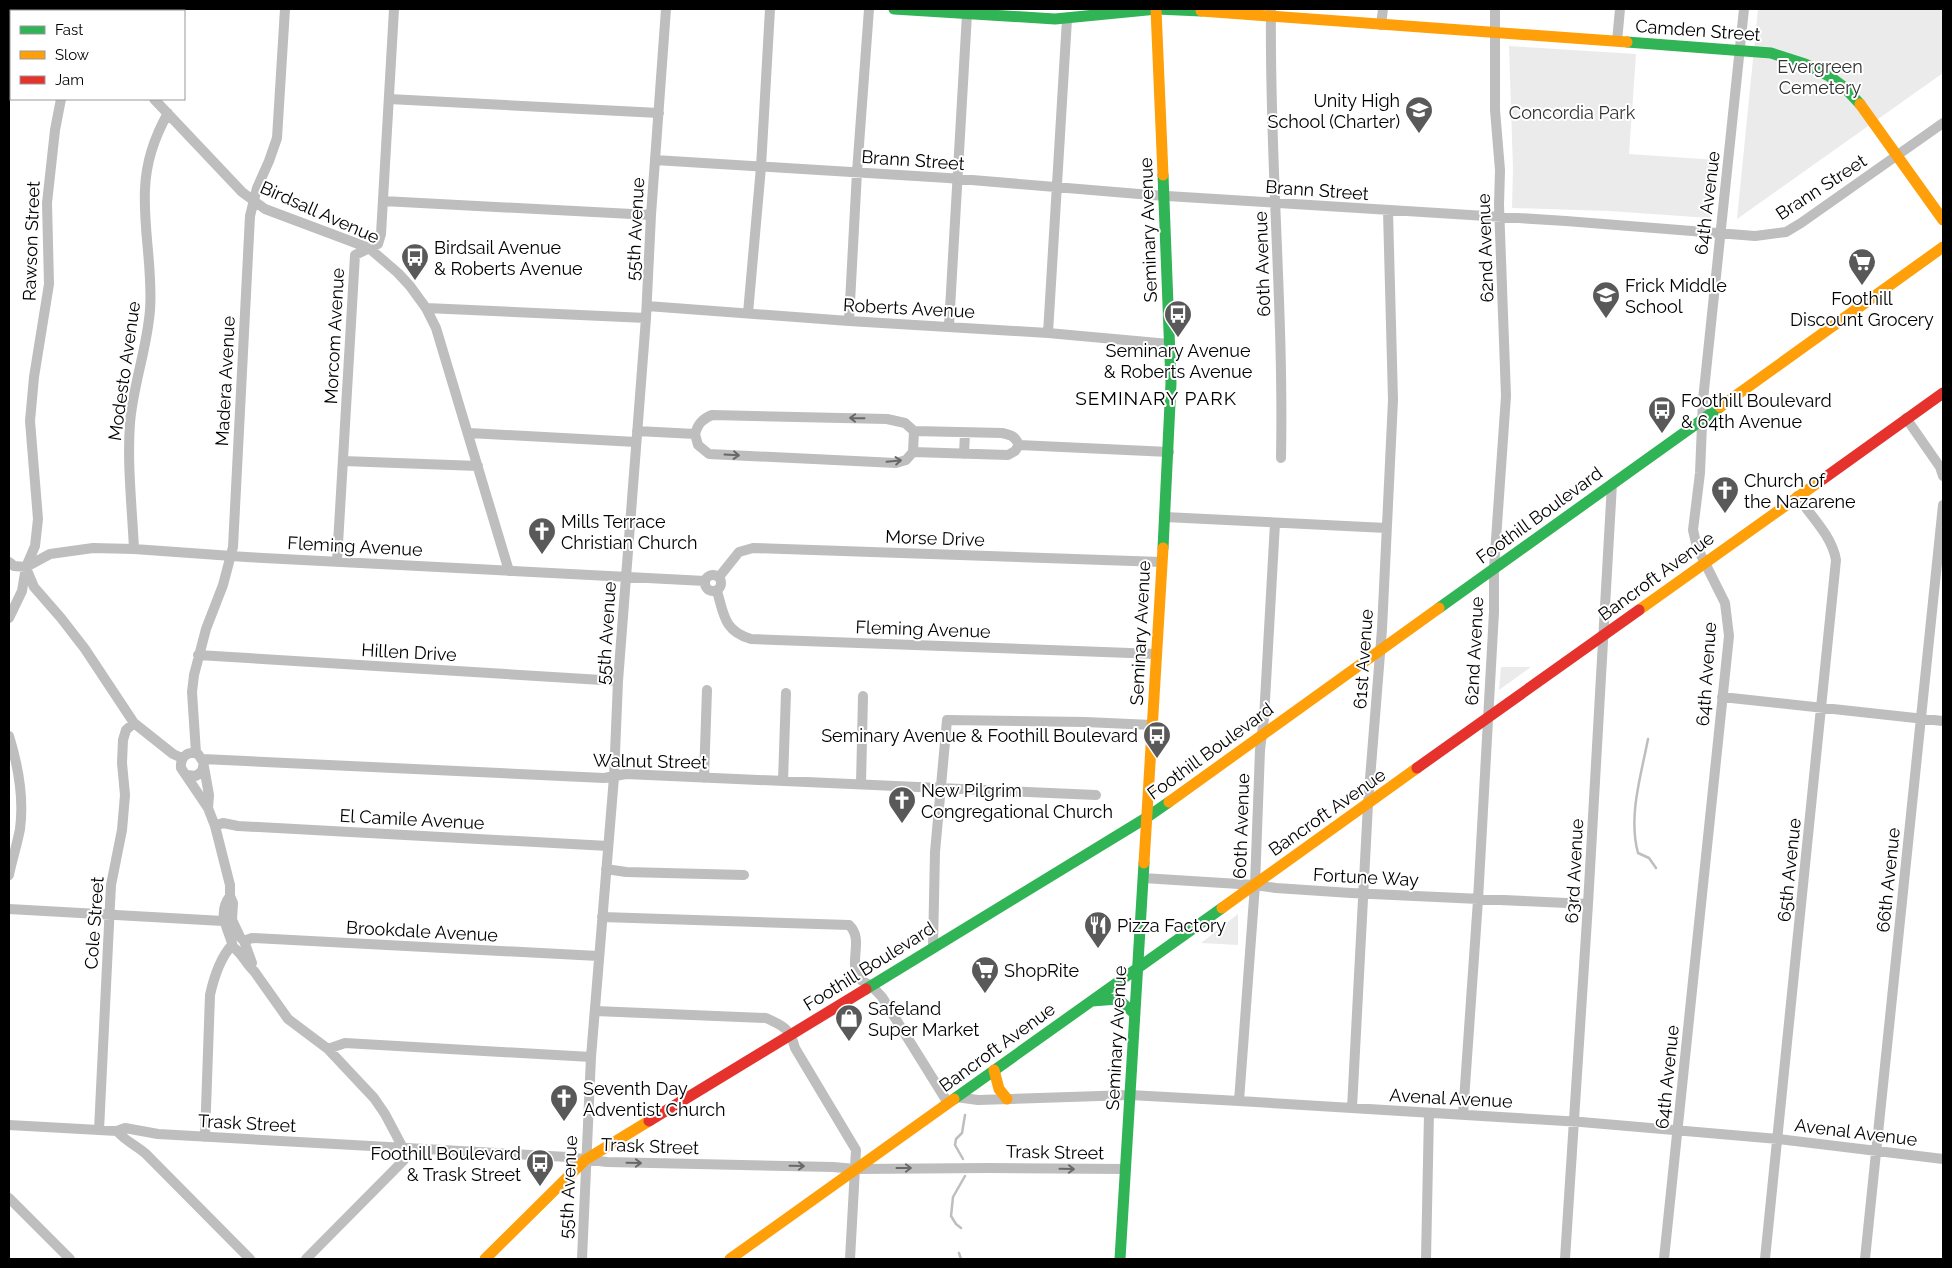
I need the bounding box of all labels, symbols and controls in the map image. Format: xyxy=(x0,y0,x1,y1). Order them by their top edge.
legend xyxy=(10,10,185,100)
street label: Camden Street xyxy=(1635,15,1761,45)
text: Fast xyxy=(55,21,83,39)
text: Slow xyxy=(55,46,89,64)
park label: Evergreen Cemetery xyxy=(1777,56,1863,98)
text: Jam xyxy=(55,71,84,89)
place label: Unity High School (Charter) xyxy=(1267,90,1400,132)
school or university icon: Unity High School (Charter) xyxy=(1404,95,1434,134)
park label: Concordia Park xyxy=(1509,102,1636,123)
street label: Brann Street xyxy=(861,146,965,174)
street label: 64th Avenue xyxy=(1690,149,1724,256)
street label: Brann Street xyxy=(1772,150,1870,224)
street label: Seminary Avenue xyxy=(1135,157,1161,303)
street label: Birdsall Avenue xyxy=(257,176,383,248)
street label: 55th Avenue xyxy=(622,176,648,281)
street label: Brann Street xyxy=(1265,176,1369,204)
street label: Rawson Street xyxy=(18,181,44,301)
street label: 62nd Avenue xyxy=(1473,193,1497,303)
street label: 60th Avenue xyxy=(1250,210,1274,317)
place label: Birdsail Avenue & Roberts Avenue xyxy=(434,237,583,279)
bus stop icon: Birdsail Avenue & Roberts Avenue xyxy=(400,242,430,281)
supermarket icon: Foothill Discount Grocery xyxy=(1847,247,1877,286)
street label: Morcom Avenue xyxy=(320,267,348,405)
place label: Frick Middle School xyxy=(1625,275,1727,317)
school or university icon: Frick Middle School xyxy=(1591,280,1621,319)
place label: Foothill Discount Grocery xyxy=(1790,288,1934,330)
street label: Roberts Avenue xyxy=(843,294,976,322)
bus stop icon: Seminary Avenue & Roberts Avenue xyxy=(1163,299,1193,338)
street label: Modesto Avenue xyxy=(104,300,144,442)
street label: Madera Avenue xyxy=(211,315,239,447)
place label: Seminary Avenue & Roberts Avenue xyxy=(1104,340,1253,382)
district label: SEMINARY PARK xyxy=(1075,387,1237,409)
place label: Foothill Boulevard & 64th Avenue xyxy=(1681,390,1832,432)
bus stop icon: Foothill Boulevard & 64th Avenue xyxy=(1647,395,1677,434)
one-way arrow xyxy=(849,413,866,423)
one-way arrow xyxy=(724,450,740,459)
one-way arrow xyxy=(886,457,902,466)
street label: Foothill Boulevard xyxy=(1472,462,1606,568)
place label: Church of the Nazarene xyxy=(1744,470,1856,512)
church icon: Church of the Nazarene xyxy=(1710,475,1740,514)
place label: Mills Terrace Christian Church xyxy=(561,511,698,553)
church icon: Mills Terrace Christian Church xyxy=(527,516,557,555)
street label: Morse Drive xyxy=(885,526,985,550)
street label: Bancroft Avenue xyxy=(1594,527,1718,625)
street label: Fleming Avenue xyxy=(287,532,424,560)
street label: Seminary Avenue xyxy=(1126,560,1154,706)
street label: 55th Avenue xyxy=(592,580,620,685)
street label: 62nd Avenue xyxy=(1461,596,1487,706)
street label: 61st Avenue xyxy=(1349,608,1377,710)
street label: Fleming Avenue xyxy=(855,616,991,642)
street label: 64th Avenue xyxy=(1692,621,1720,727)
street label: Hillen Drive xyxy=(361,639,458,665)
street label: Foothill Boulevard xyxy=(1143,698,1277,804)
bus stop icon: Seminary Avenue & Foothill Boulevard xyxy=(1142,720,1172,759)
place label: Seminary Avenue & Foothill Boulevard xyxy=(821,725,1138,746)
street label: Walnut Street xyxy=(593,750,707,772)
street label: Bancroft Avenue xyxy=(1264,764,1390,860)
street label: 60th Avenue xyxy=(1229,772,1253,879)
place label: New Pilgrim Congregational Church xyxy=(921,780,1113,822)
church icon: New Pilgrim Congregational Church xyxy=(887,785,917,824)
street label: El Camile Avenue xyxy=(339,805,485,833)
street label: 65th Avenue xyxy=(1773,817,1805,923)
street label: 63rd Avenue xyxy=(1561,818,1587,924)
street label: 66th Avenue xyxy=(1872,826,1904,934)
street label: Fortune Way xyxy=(1313,864,1420,890)
street label: Cole Street xyxy=(80,876,108,970)
restaurant icon: Pizza Factory xyxy=(1083,910,1113,949)
place label: Pizza Factory xyxy=(1117,915,1226,936)
street label: Brookdale Avenue xyxy=(345,917,499,945)
street label: Foothill Boulevard xyxy=(800,917,938,1015)
supermarket icon: ShopRite xyxy=(970,955,1000,994)
place label: ShopRite xyxy=(1004,960,1080,981)
street label: Seminary Avenue xyxy=(1102,965,1130,1111)
place label: Safeland Super Market xyxy=(868,998,979,1040)
street label: Bancroft Avenue xyxy=(935,998,1059,1096)
shop icon: Safeland Super Market xyxy=(834,1003,864,1042)
street label: 64th Avenue xyxy=(1651,1024,1683,1130)
place label: Seventh Day Adventist Church xyxy=(583,1078,726,1120)
church icon: Seventh Day Adventist Church xyxy=(549,1083,579,1122)
street label: Avenal Avenue xyxy=(1389,1084,1514,1112)
street label: Trask Street xyxy=(197,1110,297,1136)
street label: Avenal Avenue xyxy=(1794,1114,1919,1150)
street label: 55th Avenue xyxy=(555,1134,581,1239)
street label: Trask Street xyxy=(601,1134,699,1158)
street label: Trask Street xyxy=(1006,1141,1104,1163)
place label: Foothill Boulevard & Trask Street xyxy=(370,1143,521,1185)
bus stop icon: Foothill Boulevard & Trask Street xyxy=(525,1148,555,1187)
one-way arrow xyxy=(626,1158,642,1168)
one-way arrow xyxy=(788,1161,804,1171)
one-way arrow xyxy=(896,1163,912,1173)
one-way arrow xyxy=(1058,1164,1075,1174)

